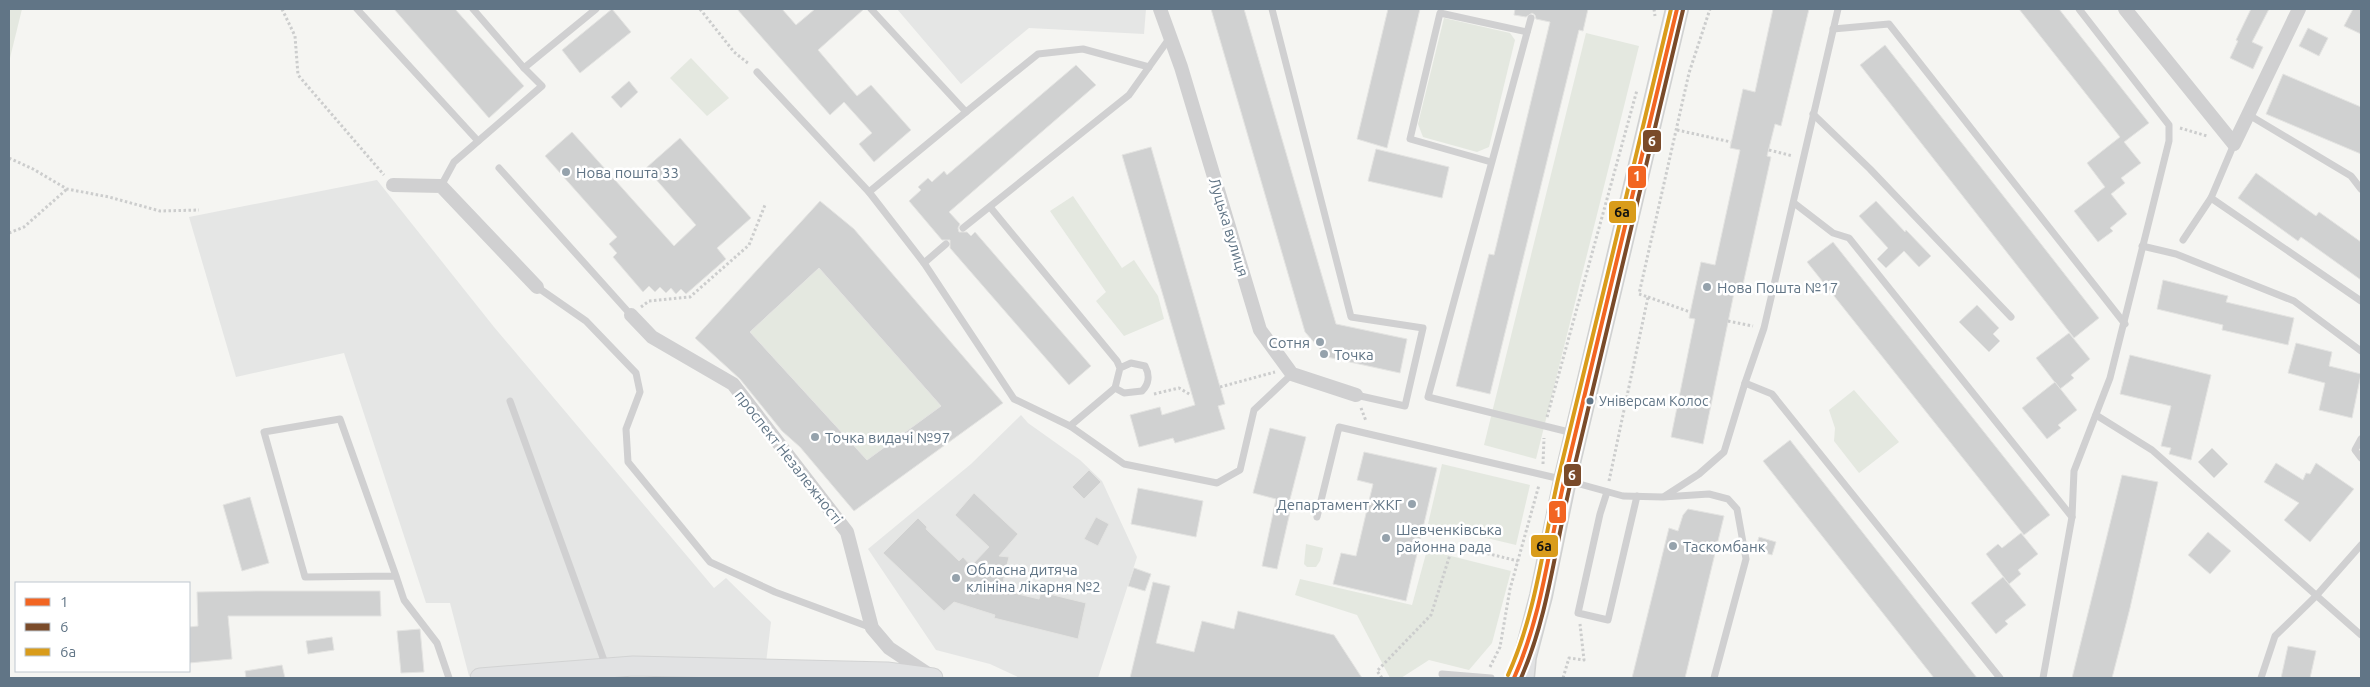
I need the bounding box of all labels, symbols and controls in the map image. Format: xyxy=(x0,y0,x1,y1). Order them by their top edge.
line badge: 6 xyxy=(1642,129,1662,153)
text: 6 xyxy=(1648,133,1656,149)
place label: Нова пошта 33 xyxy=(576,164,679,181)
line badge: 1 xyxy=(1627,165,1647,189)
marker: Нова пошта 33 xyxy=(560,166,572,178)
text: 1 xyxy=(1633,168,1641,184)
street label: Луцька вулиця xyxy=(1206,175,1252,279)
line badge: 6а xyxy=(1608,200,1637,224)
text: 6а xyxy=(1614,204,1630,220)
place label: Нова Пошта №17 xyxy=(1717,279,1838,296)
marker: Нова Пошта №17 xyxy=(1701,281,1713,293)
place label: Сотня xyxy=(1269,334,1310,351)
marker: Сотня xyxy=(1314,336,1326,348)
place label: Точка xyxy=(1334,346,1374,363)
marker: Точка xyxy=(1318,348,1330,360)
street label: проспект Незалежності xyxy=(732,387,846,527)
place label: Універсам Колос xyxy=(1599,393,1709,409)
marker: Універсам Колос xyxy=(1585,396,1595,406)
place label: Точка видачі №97 xyxy=(825,429,950,446)
marker: Точка видачі №97 xyxy=(809,431,821,443)
line badge: 6 xyxy=(1563,463,1582,487)
text: 6 xyxy=(1568,467,1576,483)
place label: Департамент ЖКГ xyxy=(1276,496,1403,513)
marker: Департамент ЖКГ xyxy=(1406,498,1418,510)
line badge: 1 xyxy=(1548,500,1567,524)
text: 1 xyxy=(1554,504,1562,520)
place label: Шевченківська районна рада xyxy=(1396,521,1502,555)
marker: Шевченківська районна рада xyxy=(1380,532,1392,544)
line badge: 6а xyxy=(1530,534,1559,558)
text: 6а xyxy=(1536,538,1552,554)
place label: Таскомбанк xyxy=(1683,538,1766,555)
marker: Таскомбанк xyxy=(1667,540,1679,552)
place label: Обласна дитяча клініна лікарня №2 xyxy=(966,561,1101,595)
marker: Обласна дитяча клініна лікарня №2 xyxy=(950,572,962,584)
legend xyxy=(15,582,190,672)
text: 1 xyxy=(60,593,68,610)
text: 6 xyxy=(60,618,68,635)
text: 6а xyxy=(60,643,76,660)

